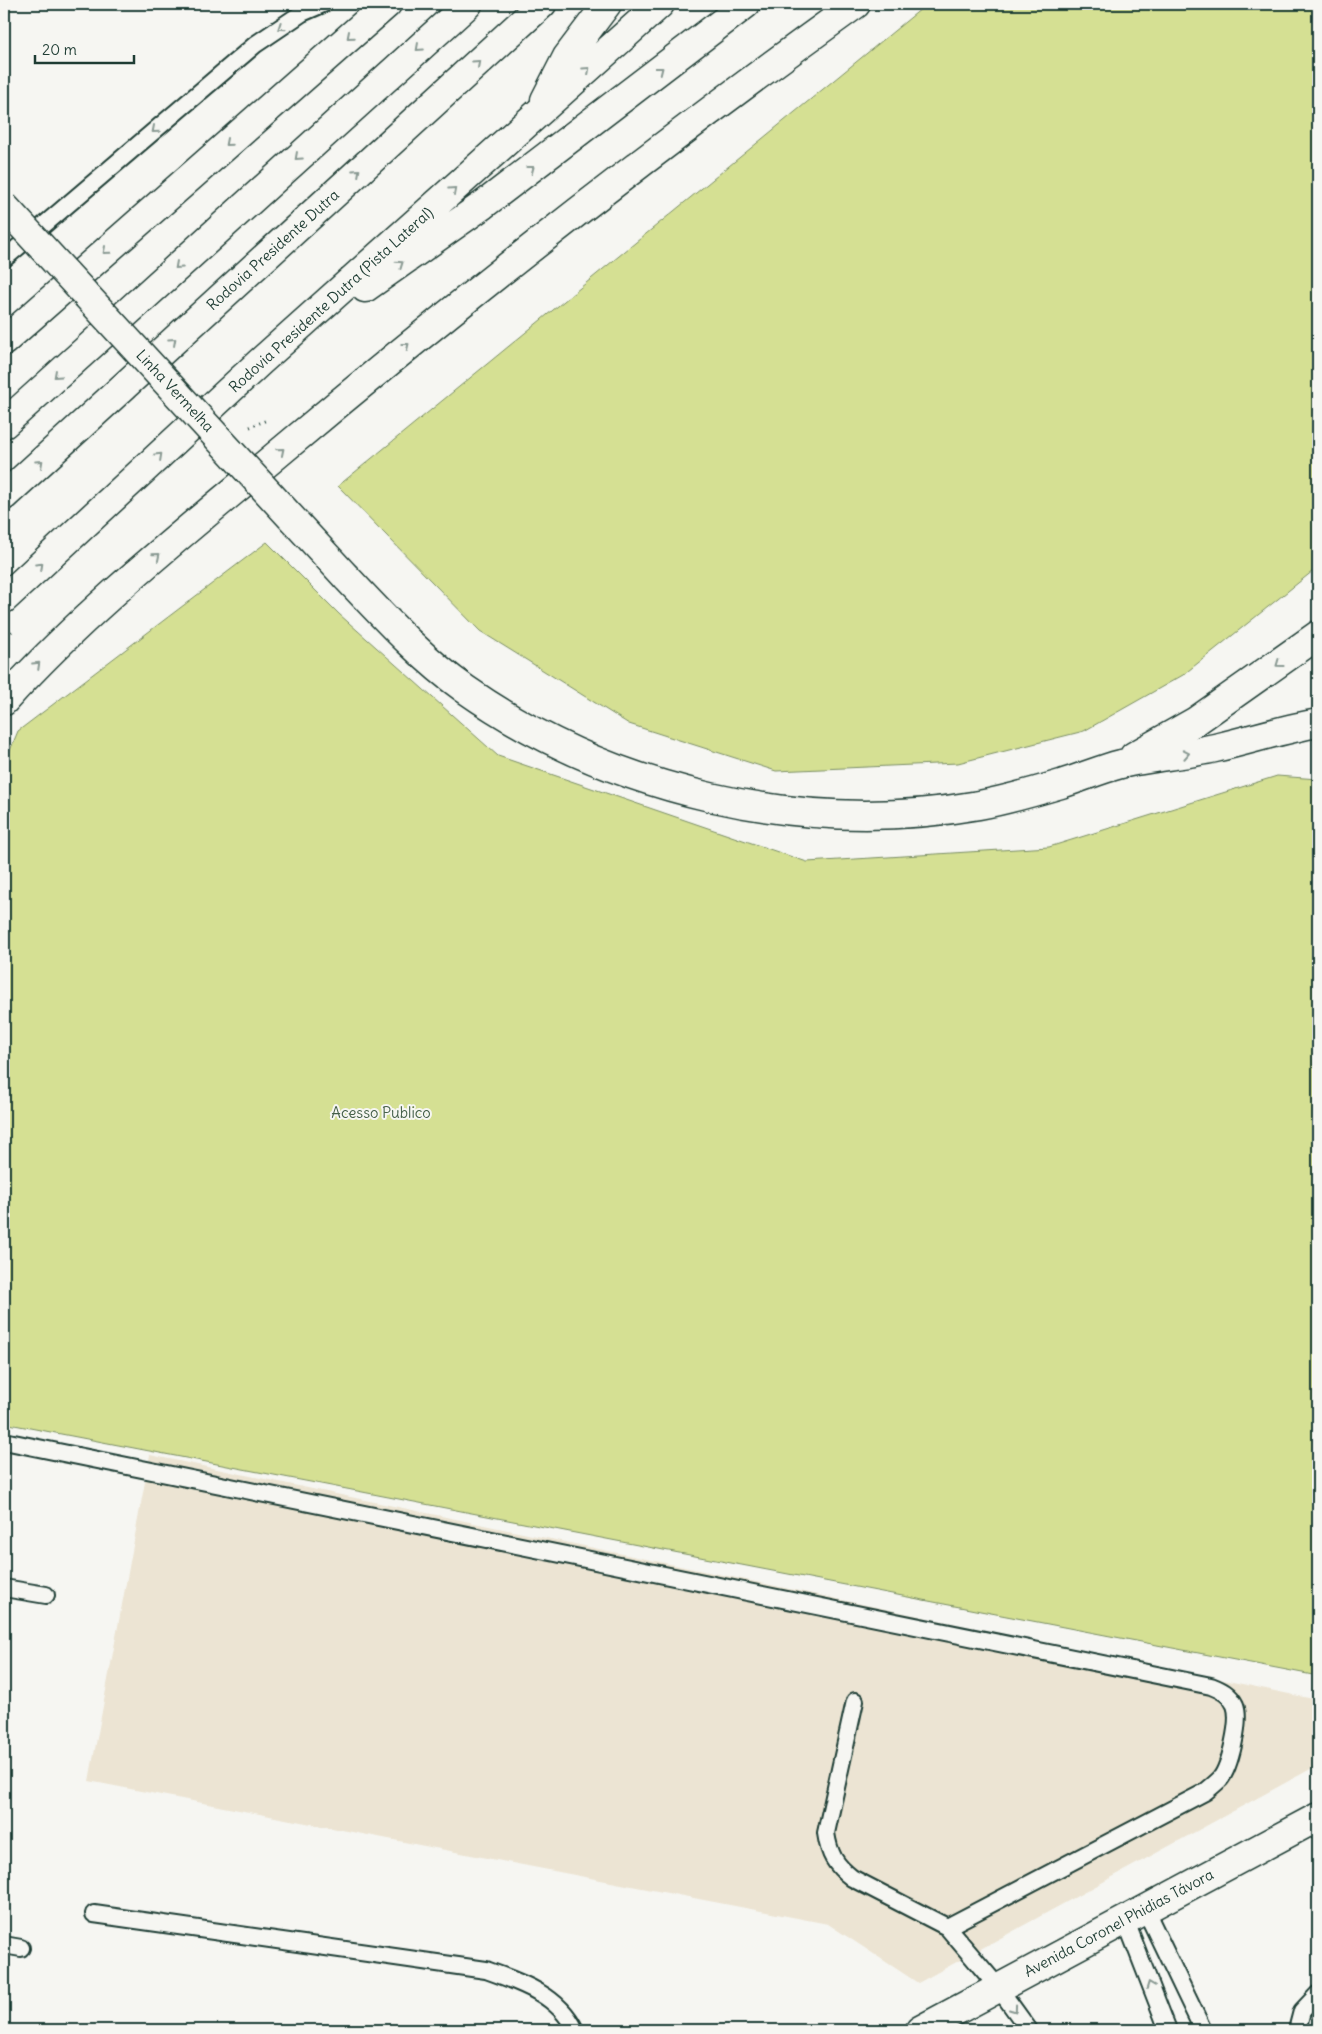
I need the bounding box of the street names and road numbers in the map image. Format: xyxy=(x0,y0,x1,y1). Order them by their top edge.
street label: Rodovia Presidente Dutra xyxy=(202,185,343,314)
street label: Rodovia Presidente Dutra (Pista Lateral) xyxy=(225,203,437,396)
street label: Linha Vermelha xyxy=(132,345,219,436)
street label: Avenida Coronel Phidias Távora xyxy=(1021,1864,1217,1981)

